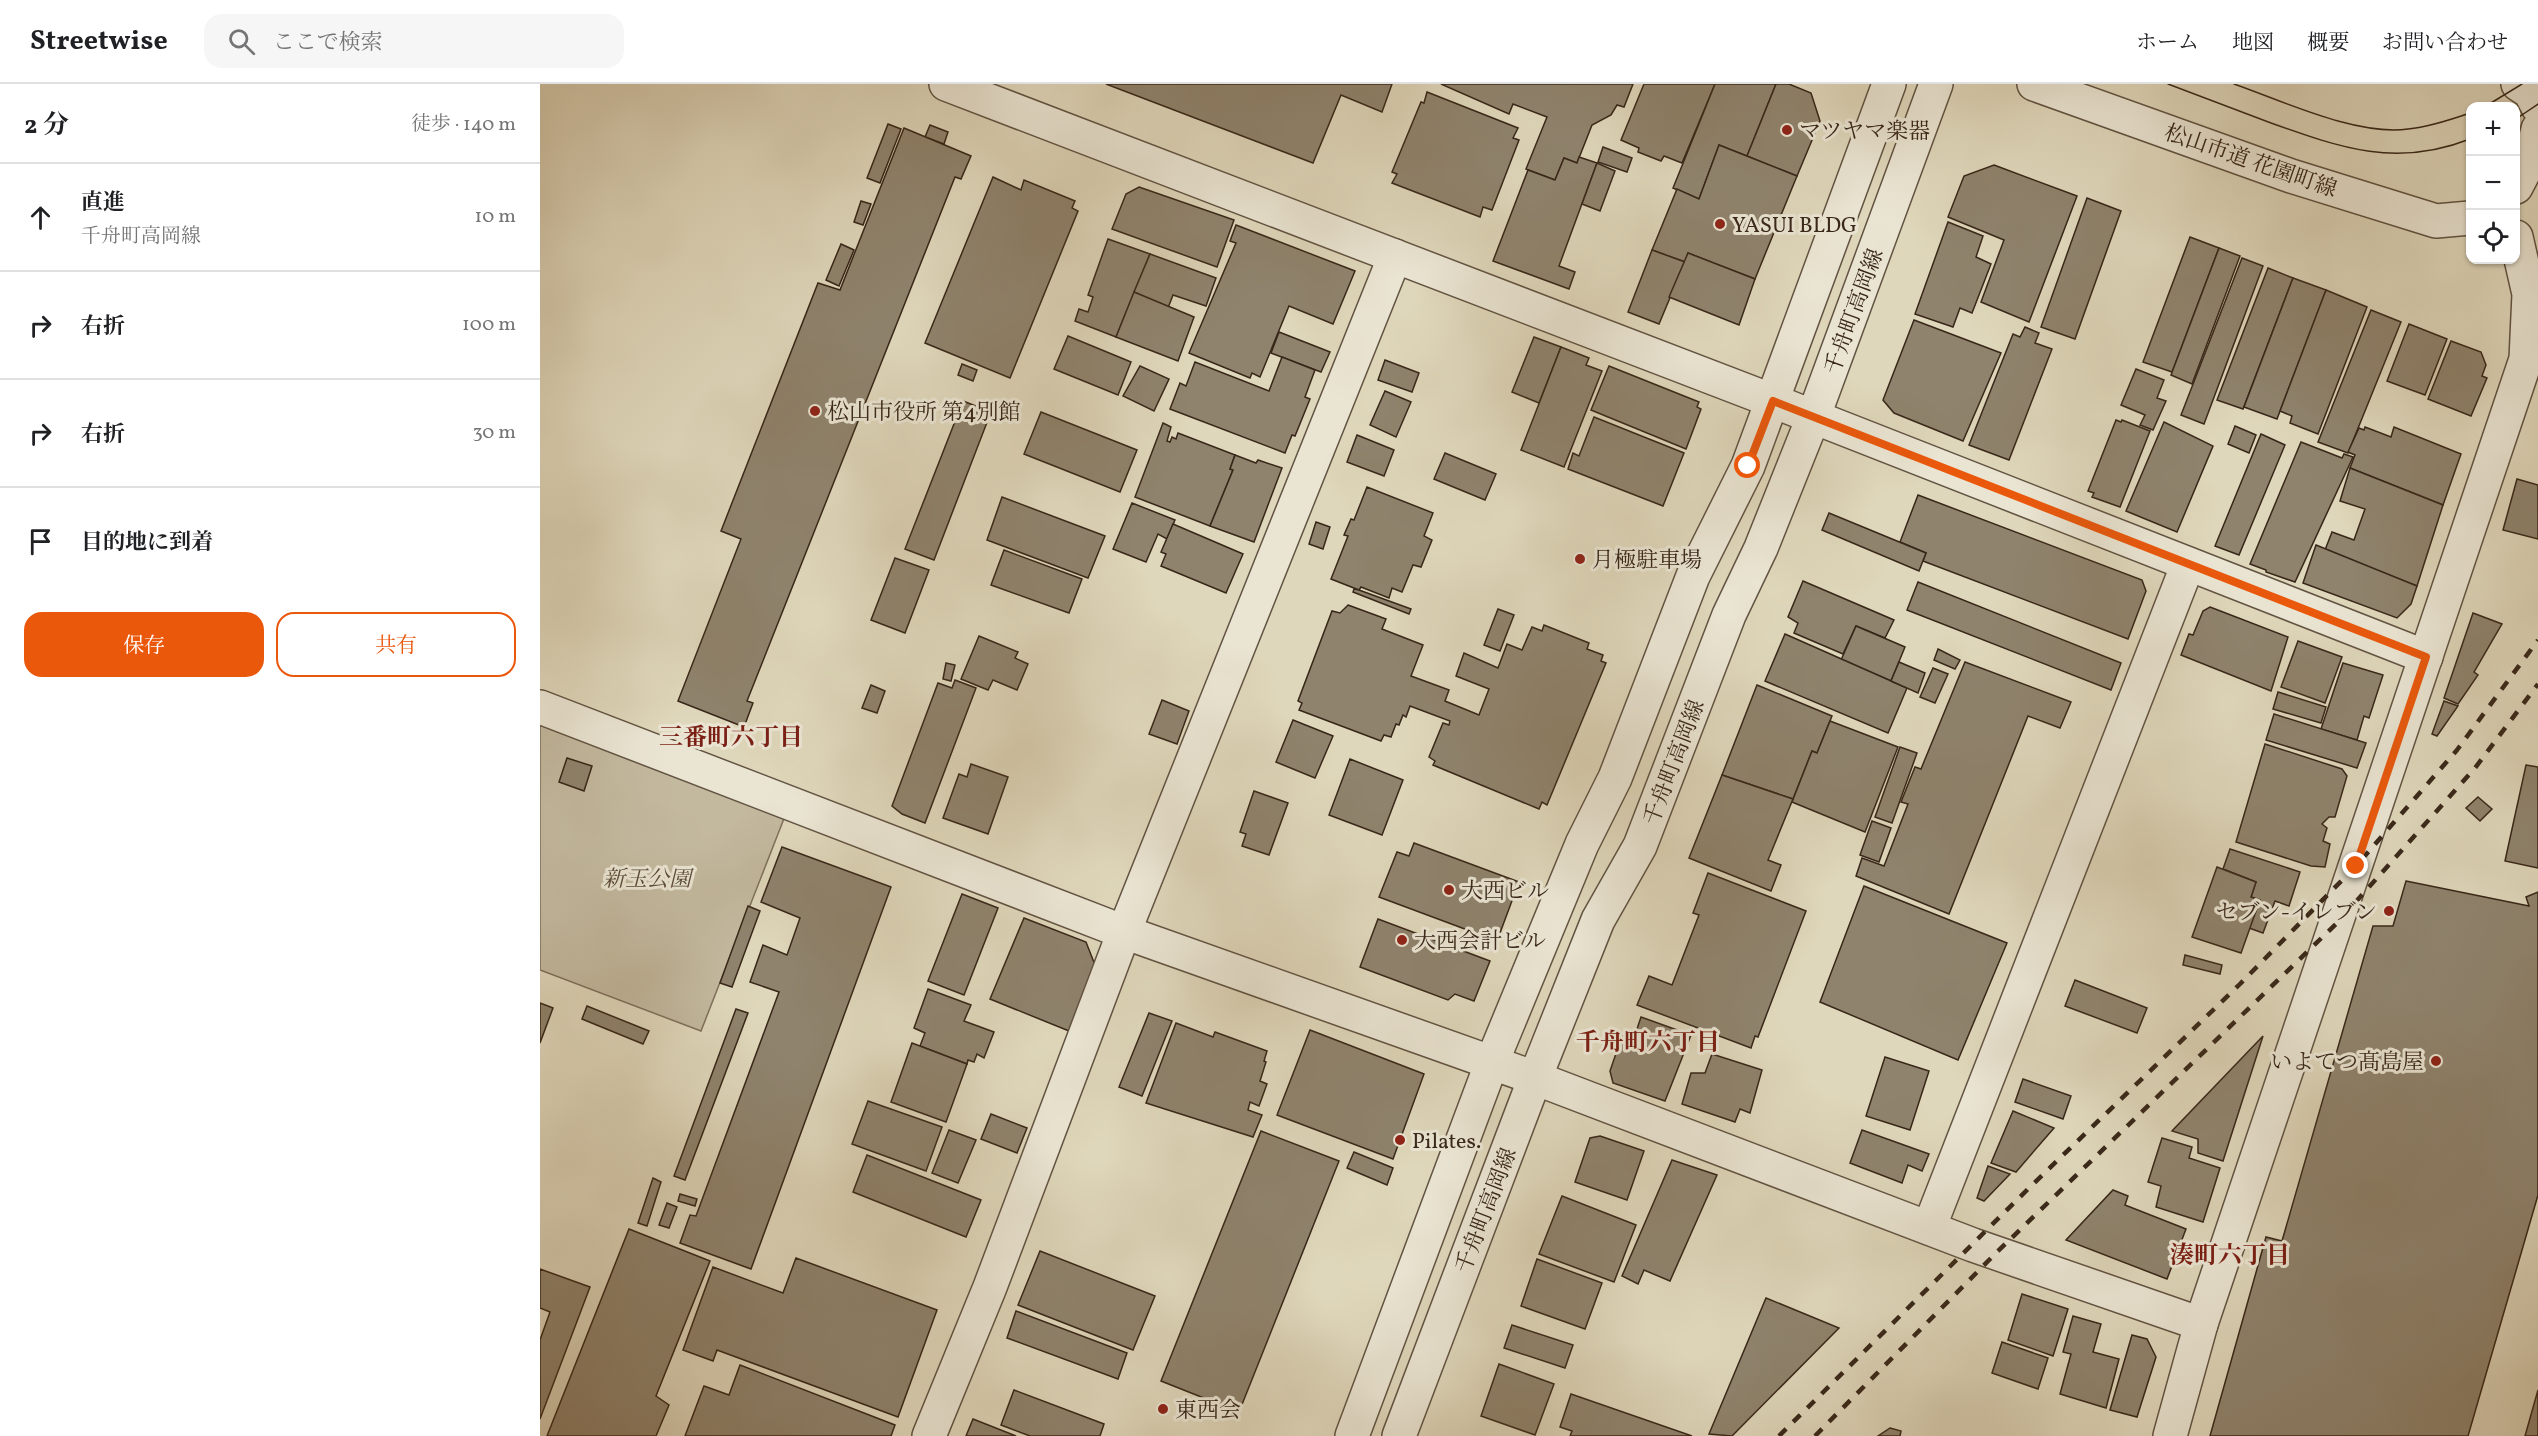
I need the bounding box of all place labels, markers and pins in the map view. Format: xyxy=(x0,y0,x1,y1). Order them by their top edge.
place label: マツヤマ楽器 xyxy=(1799,117,1930,148)
marker: マツヤマ楽器 xyxy=(1780,123,1794,137)
place label: YASUI BLDG xyxy=(1732,211,1857,242)
marker: YASUI BLDG xyxy=(1713,217,1727,231)
place label: 松山市役所 第4別館 xyxy=(827,398,1021,429)
marker: 松山市役所 第4別館 xyxy=(808,404,822,418)
place label: 月極駐車場 xyxy=(1592,546,1702,577)
marker: 月極駐車場 xyxy=(1573,552,1587,566)
place label: 大西ビル xyxy=(1461,877,1549,908)
marker: 大西ビル xyxy=(1442,883,1456,897)
place label: セブン-イレブン xyxy=(2216,898,2377,929)
marker: セブン-イレブン xyxy=(2382,904,2396,918)
place label: 大西会計ビル xyxy=(1414,927,1546,958)
marker: 大西会計ビル xyxy=(1395,933,1409,947)
place label: いよてつ髙島屋 xyxy=(2270,1048,2424,1079)
marker: いよてつ髙島屋 xyxy=(2429,1054,2443,1068)
place label: Pilates. xyxy=(1412,1127,1481,1158)
marker: Pilates. xyxy=(1393,1133,1407,1147)
place label: 東西会 xyxy=(1175,1396,1241,1427)
marker: 東西会 xyxy=(1156,1402,1170,1416)

